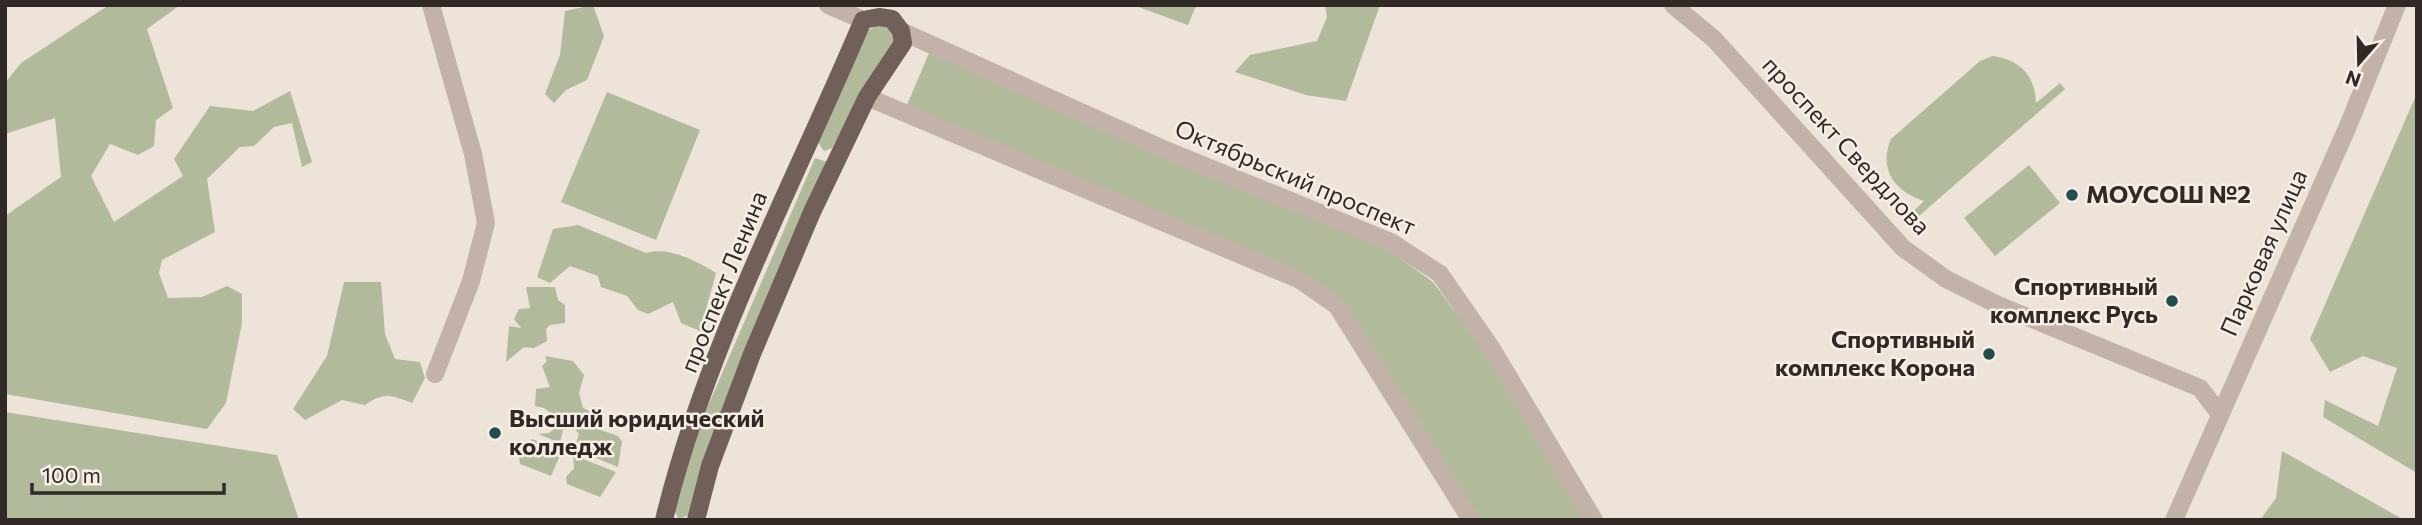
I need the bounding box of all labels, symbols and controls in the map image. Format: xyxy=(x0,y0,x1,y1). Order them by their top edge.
north arrow xyxy=(2324,28,2394,98)
street label: проспект Свердлова xyxy=(1757,50,1937,240)
text: N xyxy=(2342,66,2364,93)
street label: Октябрьский проспект xyxy=(1171,113,1420,240)
street label: Парковая улица xyxy=(2213,165,2312,340)
place label: МОУСОШ №2 xyxy=(2086,179,2251,208)
street label: проспект Ленина xyxy=(673,186,772,376)
marker: МОУСОШ №2 xyxy=(2064,187,2080,203)
place label: Спортивный комплекс Русь xyxy=(1990,271,2158,328)
marker: Спортивный комплекс Русь xyxy=(2164,293,2180,309)
place label: Спортивный комплекс Корона xyxy=(1775,324,1975,381)
marker: Спортивный комплекс Корона xyxy=(1981,346,1997,362)
place label: Высший юридический колледж xyxy=(509,403,764,460)
marker: Высший юридический колледж xyxy=(487,425,503,441)
scale bar xyxy=(32,452,224,496)
text: 100 m xyxy=(42,462,101,487)

